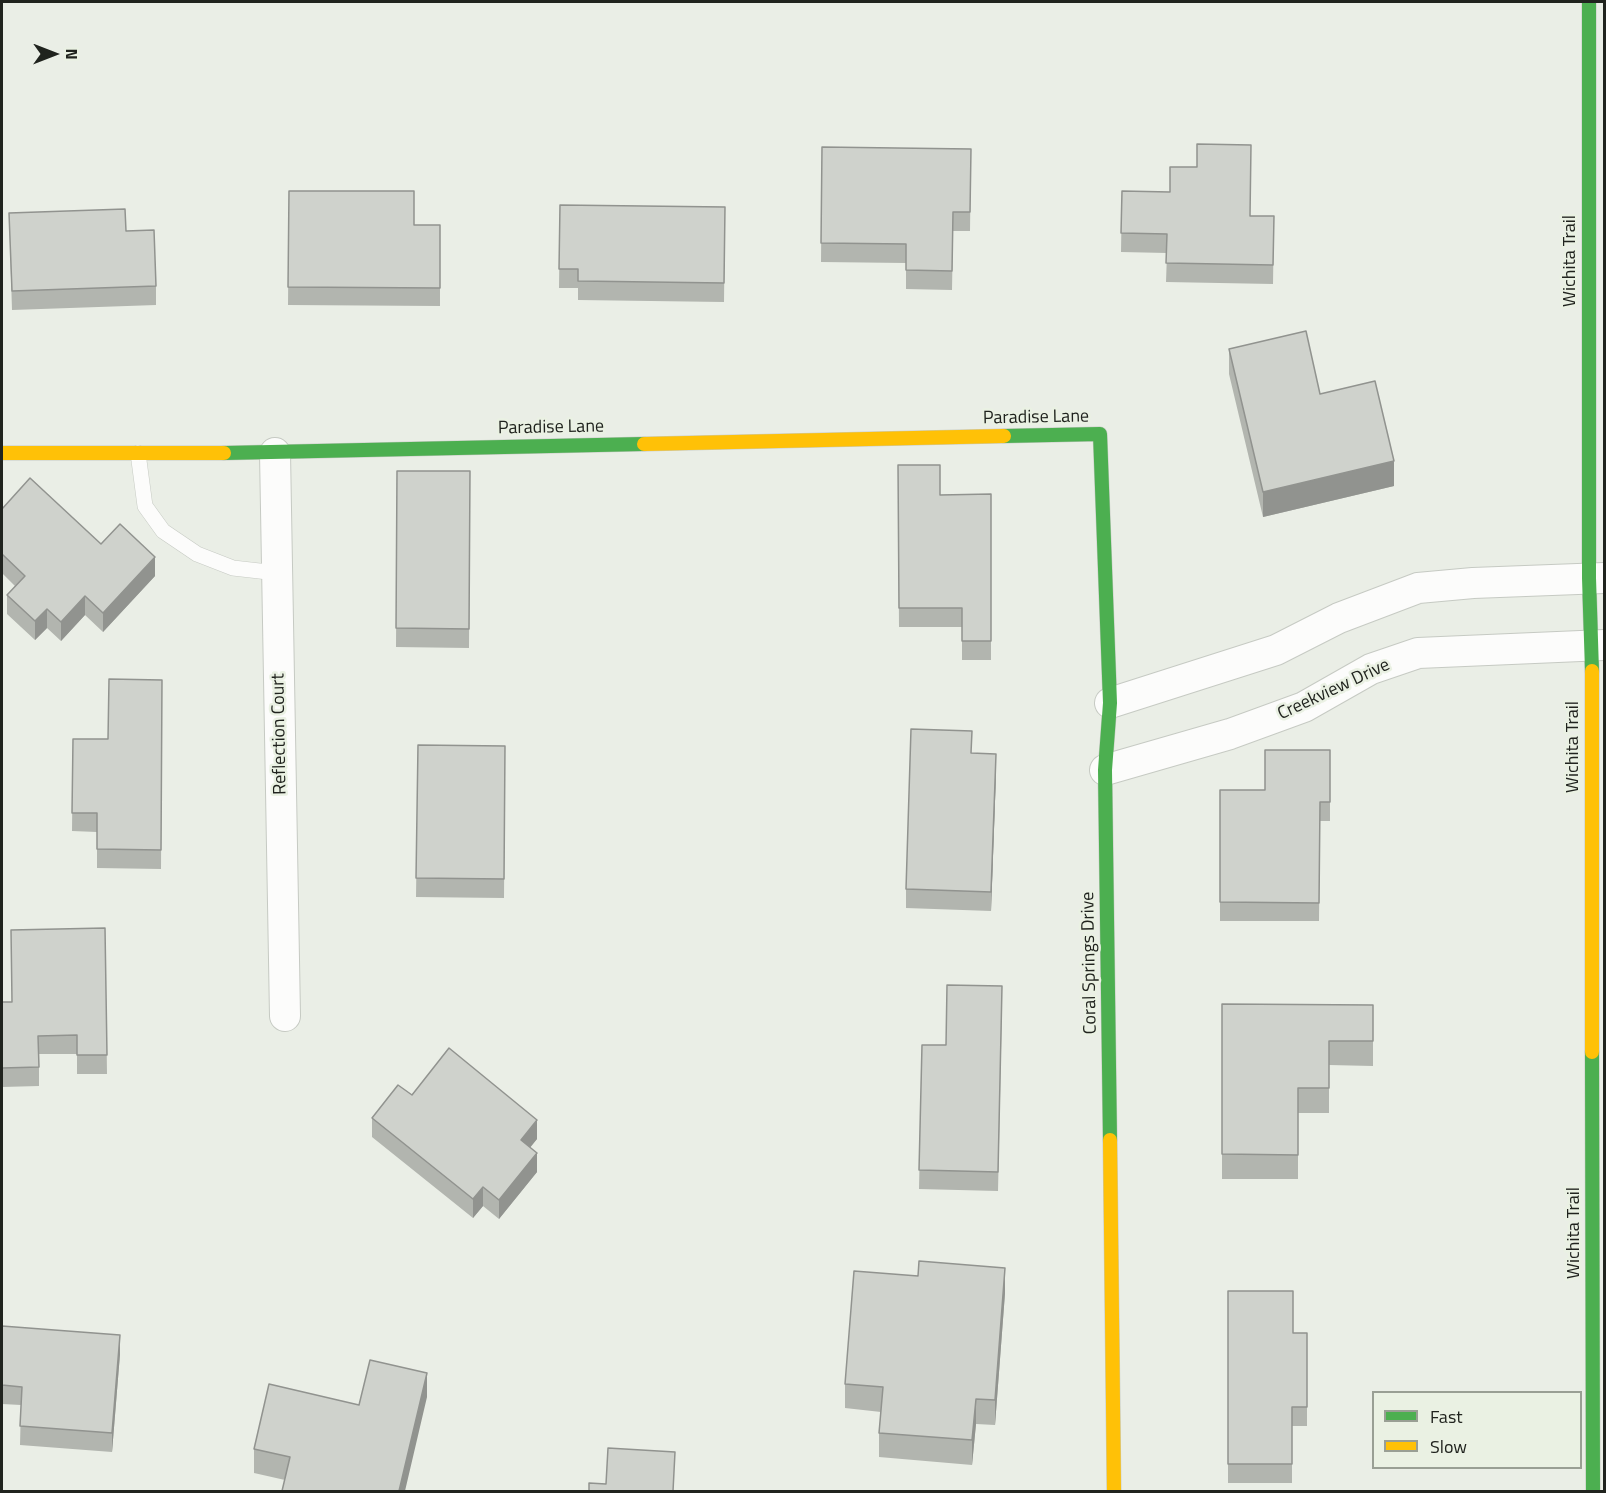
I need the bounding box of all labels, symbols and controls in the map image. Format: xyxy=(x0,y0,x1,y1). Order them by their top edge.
north arrow xyxy=(24,24,84,84)
text: N xyxy=(60,48,84,60)
street label: Wichita Trail xyxy=(1560,215,1582,307)
street label: Paradise Lane xyxy=(983,406,1089,430)
street label: Paradise Lane xyxy=(498,416,604,440)
street label: Creekview Drive xyxy=(1275,655,1393,725)
street label: Reflection Court xyxy=(268,673,292,795)
street label: Wichita Trail xyxy=(1563,701,1585,793)
street label: Coral Springs Drive xyxy=(1078,892,1102,1034)
street label: Wichita Trail xyxy=(1564,1187,1586,1279)
legend xyxy=(1372,1391,1582,1469)
text: Fast xyxy=(1430,1403,1463,1430)
text: Slow xyxy=(1430,1433,1467,1460)

